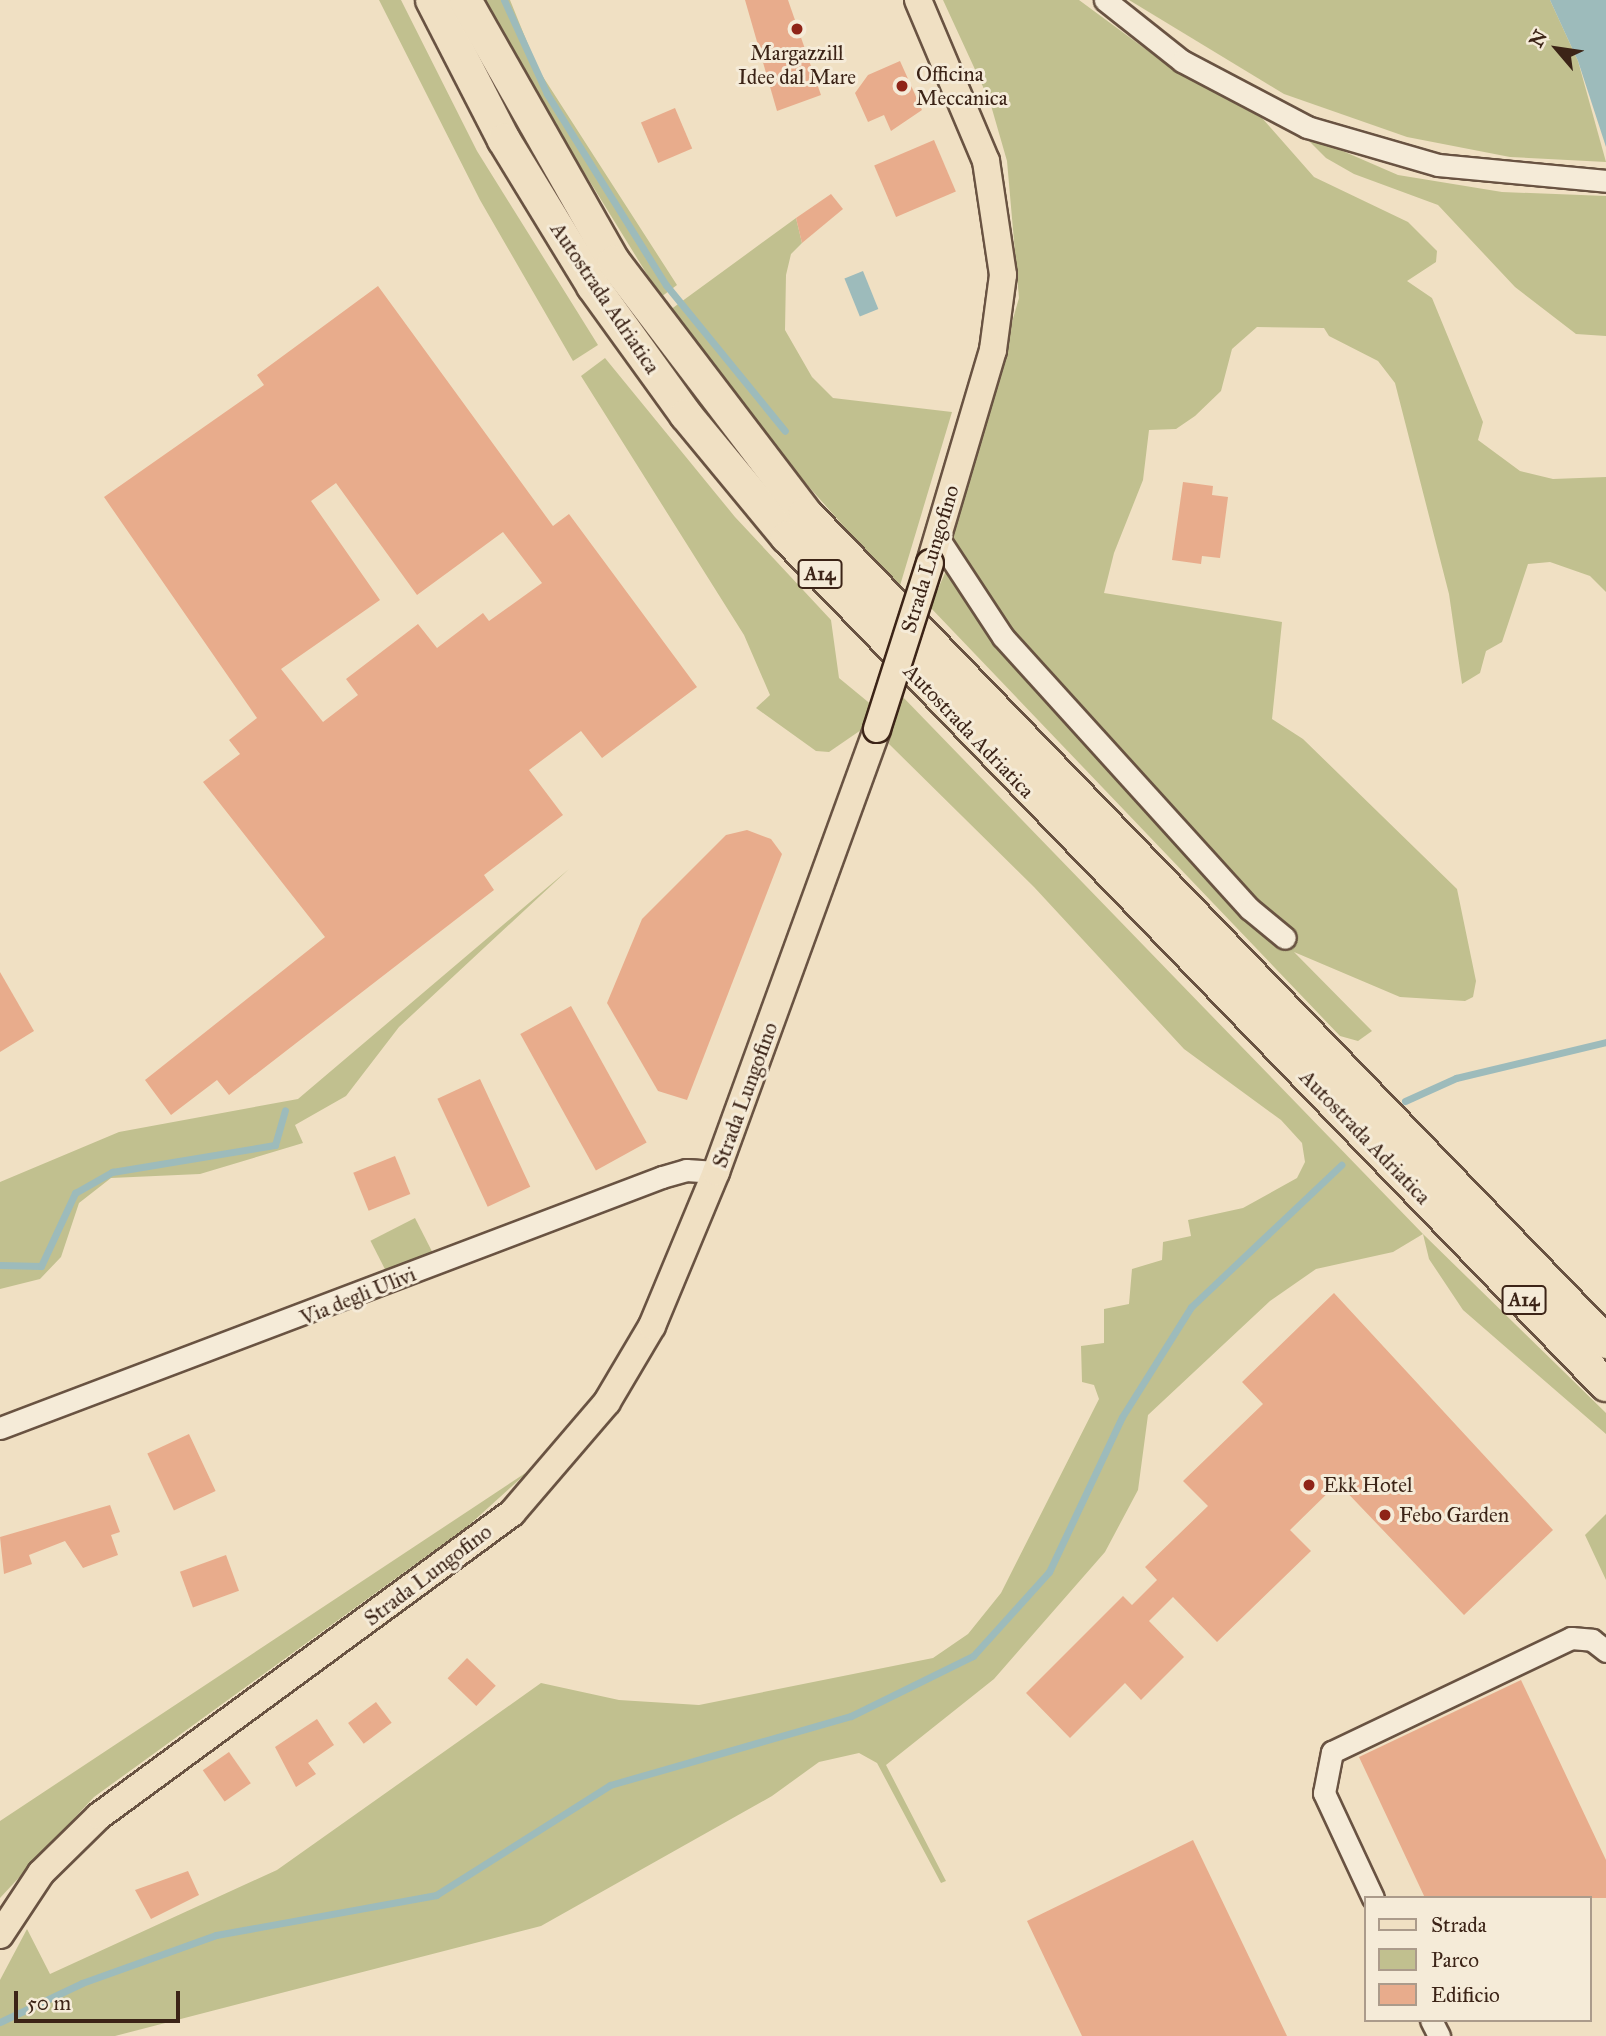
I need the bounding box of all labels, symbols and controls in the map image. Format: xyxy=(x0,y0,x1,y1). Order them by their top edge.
north arrow xyxy=(1522,14,1592,84)
marker: Margazzill Idee dal Mare xyxy=(789,21,805,37)
text: N xyxy=(1524,26,1552,51)
place label: Margazzill Idee dal Mare xyxy=(738,40,856,90)
place label: Officina Meccanica xyxy=(916,61,1008,111)
marker: Officina Meccanica xyxy=(894,78,910,94)
street label: Autostrada Adriatica xyxy=(545,218,665,378)
street label: Strada Lungofino xyxy=(896,482,964,636)
road number: A14 xyxy=(797,558,843,590)
street label: Autostrada Adriatica xyxy=(898,659,1040,803)
street label: Strada Lungofino xyxy=(707,1019,783,1171)
street label: Autostrada Adriatica xyxy=(1294,1065,1436,1209)
street label: Via degli Ulivi xyxy=(296,1261,420,1331)
road number: A14 xyxy=(1501,1284,1547,1316)
place label: Ekk Hotel xyxy=(1323,1472,1413,1498)
marker: Ekk Hotel xyxy=(1301,1477,1317,1493)
place label: Febo Garden xyxy=(1399,1502,1509,1528)
marker: Febo Garden xyxy=(1377,1507,1393,1523)
street label: Strada Lungofino xyxy=(359,1519,497,1631)
legend xyxy=(1364,1896,1592,2022)
text: Strada xyxy=(1431,1912,1487,1938)
text: Parco xyxy=(1431,1947,1479,1973)
scale bar xyxy=(18,1976,184,2020)
text: Edificio xyxy=(1431,1982,1500,2008)
text: 50 m xyxy=(27,1990,71,2016)

